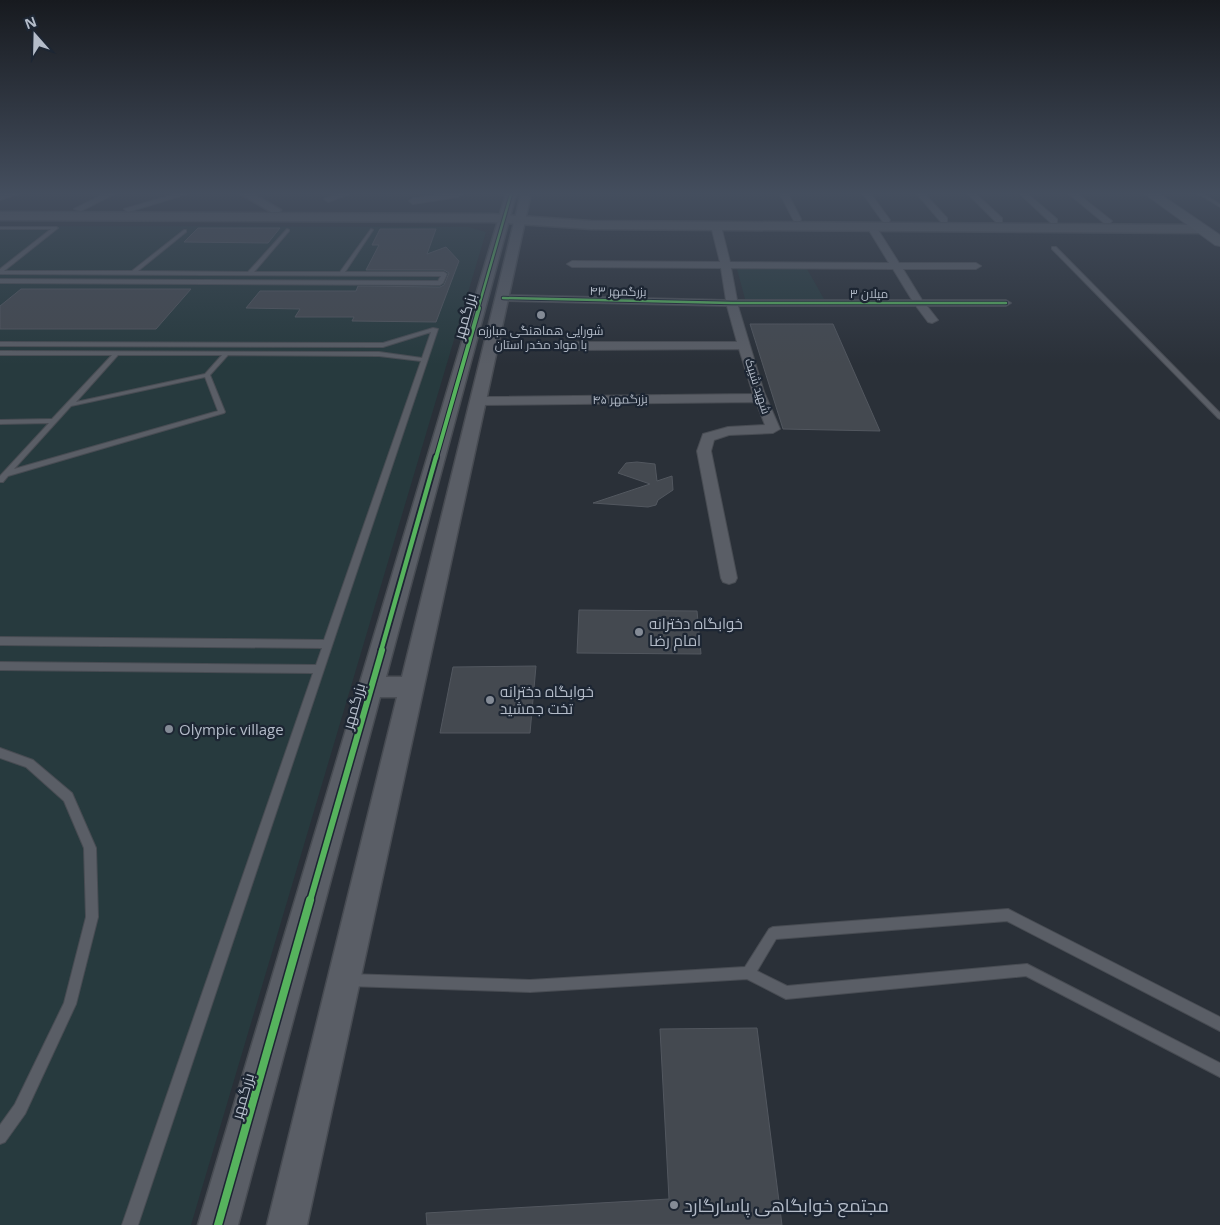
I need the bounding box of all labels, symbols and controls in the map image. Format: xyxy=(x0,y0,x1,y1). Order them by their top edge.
north arrow xyxy=(10,10,60,60)
text: N xyxy=(22,11,39,33)
street label: بزرگمهر ۴۳ xyxy=(589,282,647,300)
street label: میلان ۳ xyxy=(850,285,888,302)
street label: بزرگمهر xyxy=(448,291,481,343)
marker: شورایی هماهنگی مبارزه با مواد مخدر استان xyxy=(535,309,547,321)
place label: شورایی هماهنگی مبارزه با مواد مخدر استان xyxy=(479,322,603,353)
street label: شهید شیبک xyxy=(741,356,775,416)
street label: بزرگمهر ۴۵ xyxy=(592,390,648,408)
place label: خوابگاه دخترانه امام رضا xyxy=(649,613,743,651)
marker: خوابگاه دخترانه امام رضا xyxy=(633,626,645,638)
street label: بزرگمهر xyxy=(337,681,370,733)
place label: خوابگاه دخترانه تخت جمشید xyxy=(500,681,594,718)
marker: خوابگاه دخترانه تخت جمشید xyxy=(484,694,496,706)
place label: Olympic village xyxy=(179,719,284,739)
marker: Olympic village xyxy=(163,723,175,735)
street label: بزرگمهر xyxy=(226,1071,259,1123)
place label: مجتمع خوابگاهی پاسارگارد xyxy=(684,1193,889,1218)
marker: مجتمع خوابگاهی پاسارگارد xyxy=(668,1199,680,1211)

